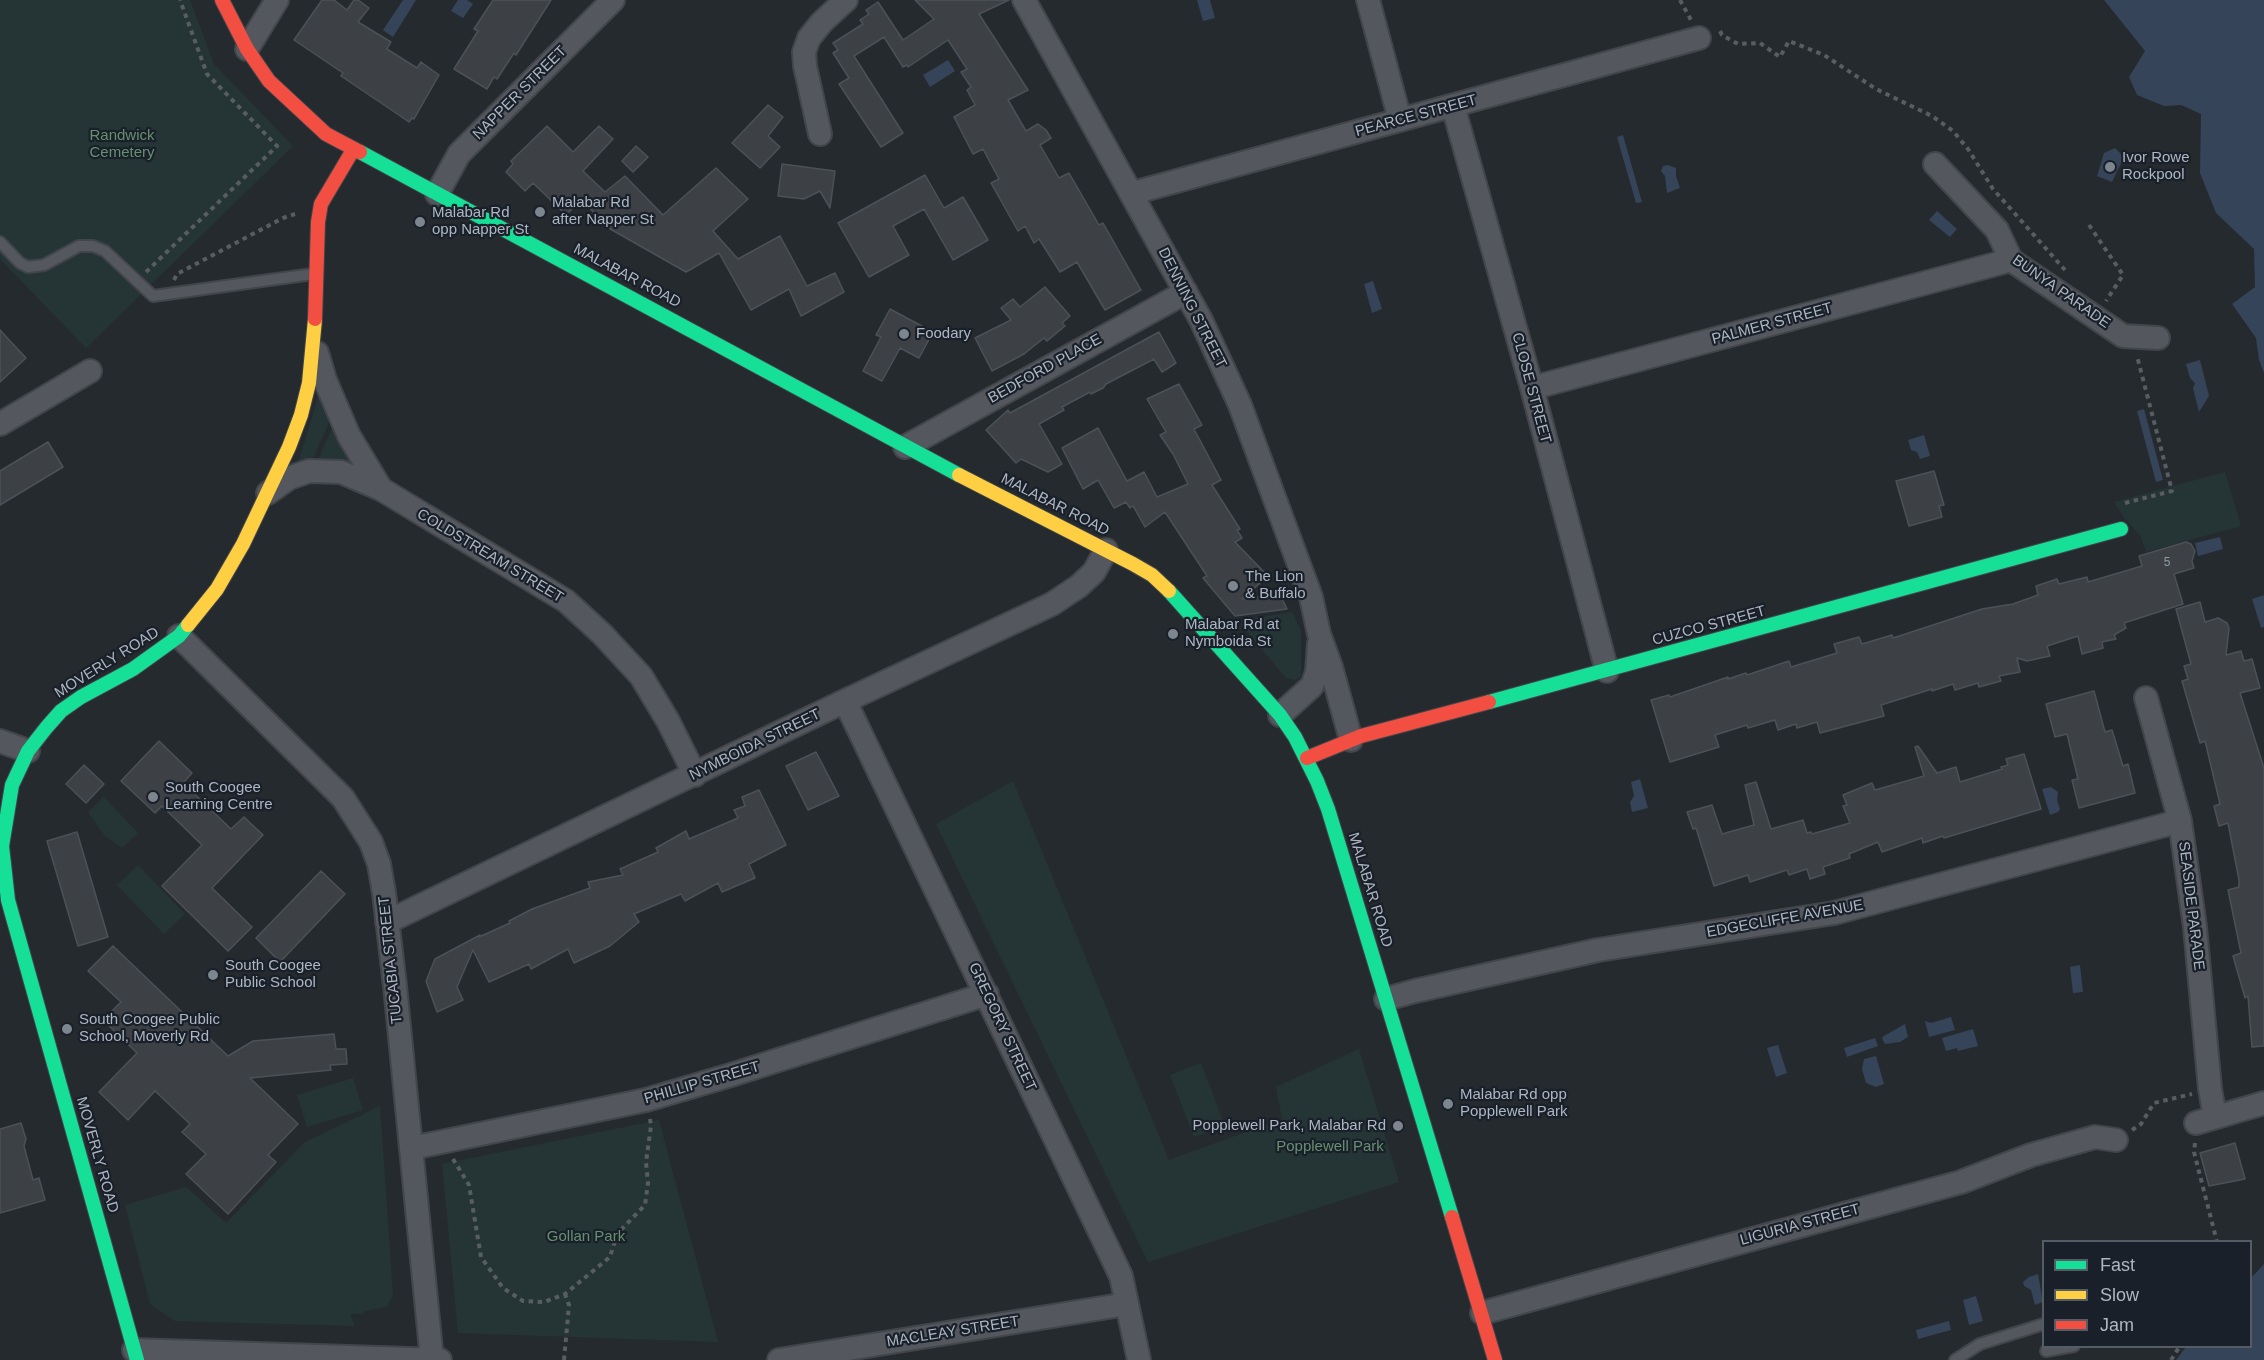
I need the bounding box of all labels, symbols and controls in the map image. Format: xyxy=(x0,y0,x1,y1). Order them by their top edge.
street label: NAPPER STREET xyxy=(469,42,571,144)
street label: PEARCE STREET xyxy=(1353,91,1479,141)
park label: Randwick Cemetery xyxy=(89,127,155,162)
place label: Ivor Rowe Rockpool xyxy=(2122,149,2190,184)
marker: Ivor Rowe Rockpool xyxy=(2103,160,2117,174)
place label: Malabar Rd after Napper St xyxy=(552,194,654,229)
place label: Malabar Rd opp Napper St xyxy=(432,204,529,239)
marker: Malabar Rd after Napper St xyxy=(533,205,547,219)
marker: Malabar Rd opp Napper St xyxy=(413,215,427,229)
street label: MALABAR ROAD xyxy=(570,240,684,312)
street label: DENNING STREET xyxy=(1154,245,1230,371)
street label: BUNYA PARADE xyxy=(2009,252,2113,332)
street label: PALMER STREET xyxy=(1710,299,1834,349)
place label: Foodary xyxy=(916,325,971,343)
marker: Foodary xyxy=(897,327,911,341)
street label: BEDFORD PLACE xyxy=(985,330,1105,408)
street label: CLOSE STREET xyxy=(1508,331,1554,445)
street label: MALABAR ROAD xyxy=(998,470,1112,540)
street label: COLDSTREAM STREET xyxy=(414,505,566,607)
house number: 5 xyxy=(2164,556,2170,570)
place label: The Lion & Buffalo xyxy=(1245,568,1306,603)
marker: The Lion & Buffalo xyxy=(1226,579,1240,593)
street label: CUZCO STREET xyxy=(1650,602,1768,650)
place label: Malabar Rd at Nymboida St xyxy=(1185,616,1279,651)
street label: MOVERLY ROAD xyxy=(51,624,163,702)
marker: Malabar Rd at Nymboida St xyxy=(1166,627,1180,641)
street label: NYMBOIDA STREET xyxy=(687,705,823,785)
place label: South Coogee Learning Centre xyxy=(165,779,273,814)
marker: South Coogee Learning Centre xyxy=(146,790,160,804)
street label: MALABAR ROAD xyxy=(1344,830,1396,950)
street label: SEASIDE PARADE xyxy=(2174,841,2208,971)
street label: TUCABIA STREET xyxy=(375,895,407,1025)
street label: EDGECLIFFE AVENUE xyxy=(1705,896,1865,942)
place label: South Coogee Public School xyxy=(225,957,321,992)
street label: GREGORY STREET xyxy=(964,960,1040,1094)
marker: South Coogee Public School xyxy=(206,968,220,982)
place label: South Coogee Public School, Moverly Rd xyxy=(79,1011,220,1046)
marker: South Coogee Public School, Moverly Rd xyxy=(60,1022,74,1036)
street label: PHILLIP STREET xyxy=(642,1058,762,1108)
place label: Malabar Rd opp Popplewell Park xyxy=(1460,1086,1568,1121)
street label: MOVERLY ROAD xyxy=(72,1095,122,1215)
marker: Malabar Rd opp Popplewell Park xyxy=(1441,1097,1455,1111)
place label: Popplewell Park, Malabar Rd xyxy=(1193,1117,1386,1135)
marker: Popplewell Park, Malabar Rd xyxy=(1391,1119,1405,1133)
park label: Popplewell Park xyxy=(1276,1138,1384,1156)
street label: LIGURIA STREET xyxy=(1738,1200,1862,1250)
park label: Gollan Park xyxy=(547,1228,625,1246)
legend xyxy=(2042,1240,2252,1348)
text: Fast xyxy=(2100,1255,2135,1275)
text: Slow xyxy=(2100,1285,2139,1305)
street label: MACLEAY STREET xyxy=(885,1313,1021,1351)
text: Jam xyxy=(2100,1315,2134,1335)

